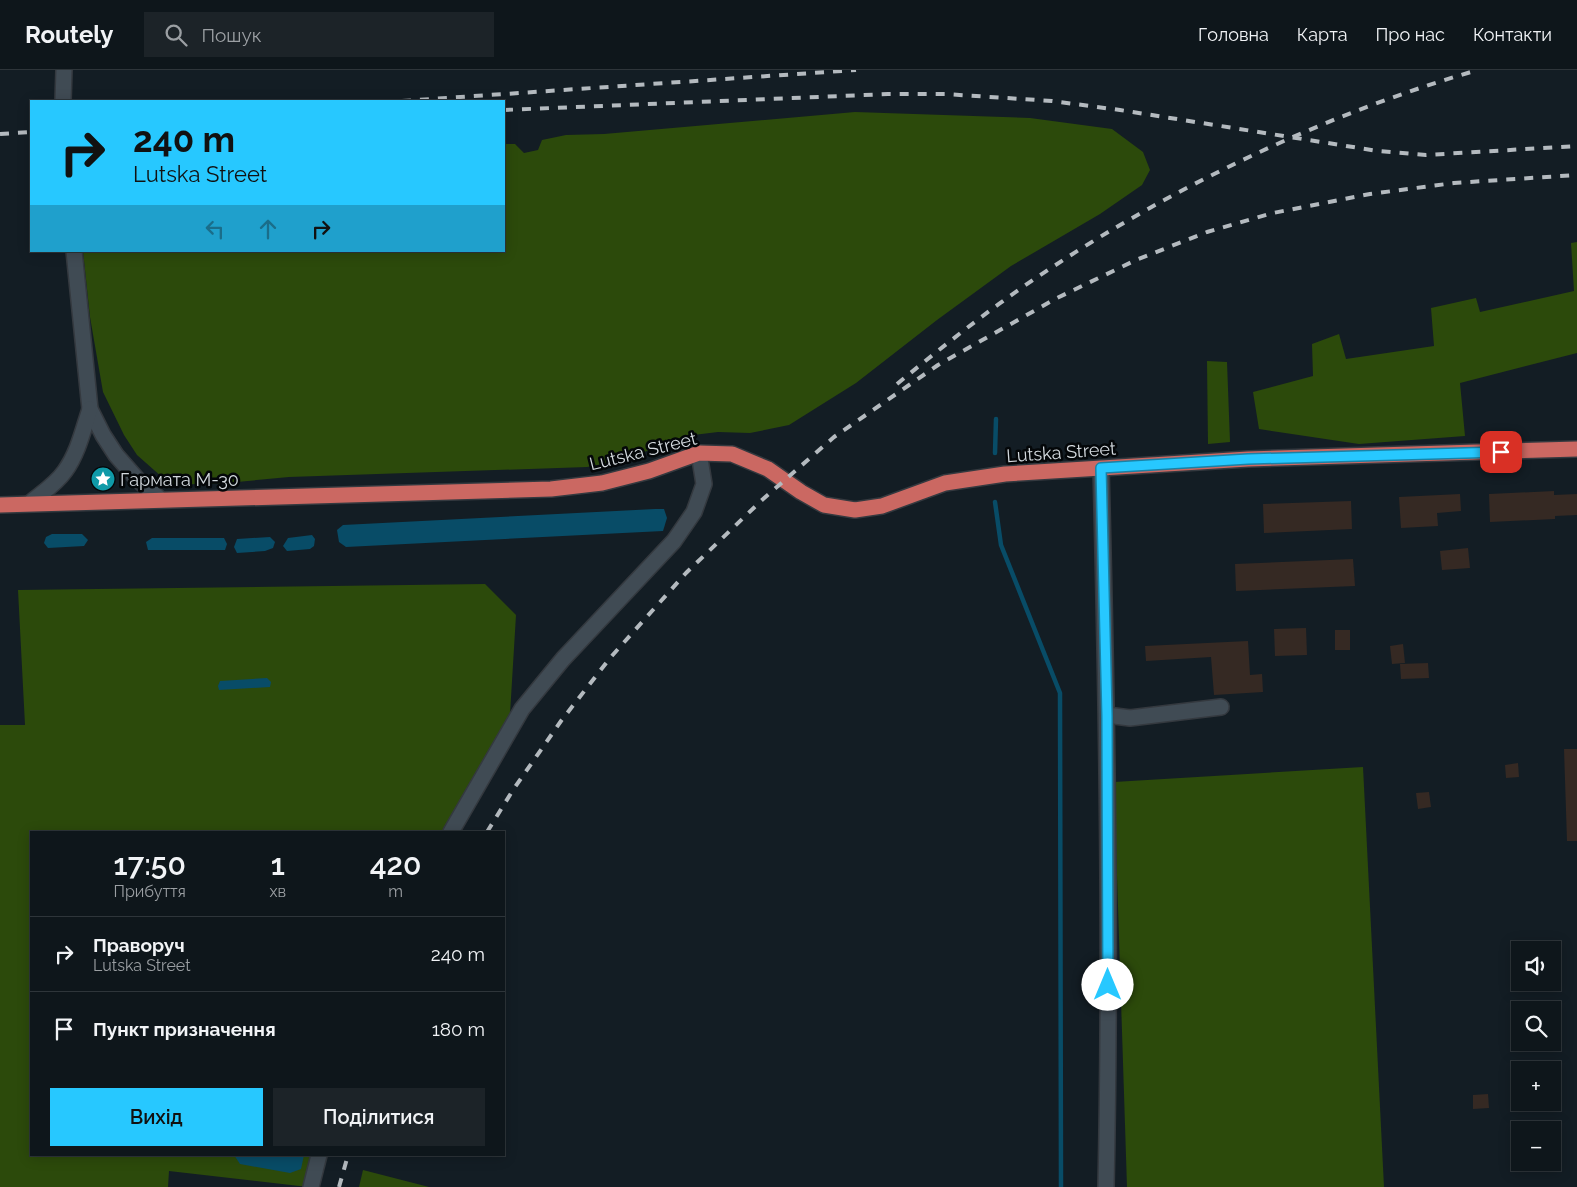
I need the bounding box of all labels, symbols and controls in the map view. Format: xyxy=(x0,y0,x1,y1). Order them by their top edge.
search box xyxy=(144,12,494,57)
text: Routely xyxy=(25,20,114,49)
icon: search xyxy=(162,21,190,49)
text: Пошук xyxy=(202,24,262,46)
text: Головна xyxy=(1198,24,1269,45)
text: Карта xyxy=(1297,24,1348,45)
text: Про нас xyxy=(1376,24,1445,45)
text: Контакти xyxy=(1473,24,1552,45)
text: 240 m xyxy=(133,119,235,160)
icon: right xyxy=(50,120,115,185)
text: Lutska Street xyxy=(133,161,267,187)
icon: left xyxy=(201,215,229,243)
icon: ahead xyxy=(254,215,282,243)
icon: right xyxy=(307,215,335,243)
street label: Lutska Street xyxy=(587,428,699,474)
pin xyxy=(1480,431,1522,473)
street label: Lutska Street xyxy=(1006,438,1116,466)
icon: arrive xyxy=(1487,438,1515,466)
place icon: Гармата М-30 xyxy=(90,466,116,492)
place label: Гармата М-30 xyxy=(120,469,239,490)
text: 17:50 xyxy=(114,847,186,882)
text: 1 xyxy=(271,847,285,882)
text: 420 xyxy=(370,847,421,882)
text: Прибуття xyxy=(114,882,186,901)
text: хв xyxy=(269,882,286,901)
text: m xyxy=(388,882,403,901)
text: Праворуч xyxy=(93,934,185,956)
icon: right xyxy=(50,940,78,968)
map controls xyxy=(1511,941,1561,1171)
button: sound xyxy=(1511,941,1561,991)
text: 240 m xyxy=(431,943,485,965)
text: Lutska Street xyxy=(93,956,191,975)
position arrow xyxy=(1081,958,1133,1010)
button: search xyxy=(1511,1001,1561,1051)
icon: arrive xyxy=(50,1015,78,1043)
text: Пункт призначення xyxy=(93,1018,276,1040)
text: 180 m xyxy=(432,1018,485,1040)
button: + xyxy=(1511,1061,1561,1111)
button: Вихід xyxy=(50,1088,263,1146)
button: Поділитися xyxy=(273,1088,485,1146)
button: − xyxy=(1511,1121,1561,1171)

